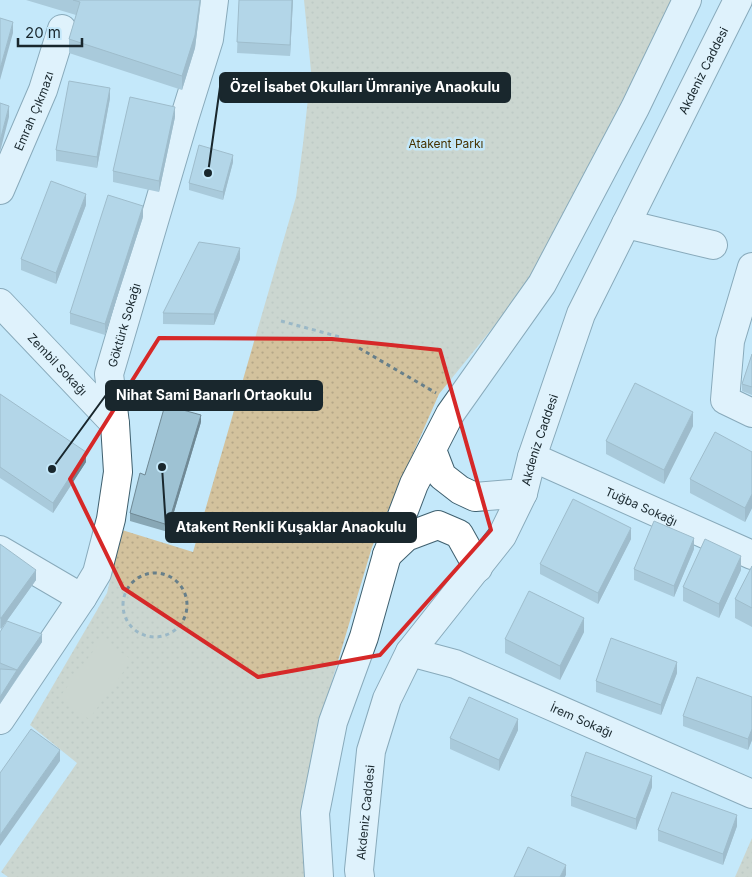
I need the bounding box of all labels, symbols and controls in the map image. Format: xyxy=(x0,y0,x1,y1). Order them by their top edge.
scale bar xyxy=(18,15,81,47)
text: 20 m xyxy=(25,23,61,42)
street label: Akdeniz Caddesi xyxy=(675,24,731,116)
street label: Emrah Çıkmazı xyxy=(10,69,56,153)
callout: Özel İsabet Okulları Ümraniye Anaokulu xyxy=(220,73,510,102)
text: Özel İsabet Okulları Ümraniye Anaokulu xyxy=(230,77,500,95)
park label: Atakent Parkı xyxy=(408,136,484,151)
street label: Göktürk Sokağı xyxy=(104,281,143,369)
street label: Zembil Sokağı xyxy=(25,330,91,398)
callout: Nihat Sami Banarlı Ortaokulu xyxy=(106,381,322,410)
text: Nihat Sami Banarlı Ortaokulu xyxy=(116,386,312,403)
street label: Akdeniz Caddesi xyxy=(518,392,561,487)
street label: Tuğba Sokağı xyxy=(603,483,680,528)
callout: Atakent Renkli Kuşaklar Anaokulu xyxy=(166,513,416,542)
text: Atakent Renkli Kuşaklar Anaokulu xyxy=(176,518,406,535)
street label: İrem Sokağı xyxy=(548,699,615,740)
street label: Akdeniz Caddesi xyxy=(353,764,377,861)

